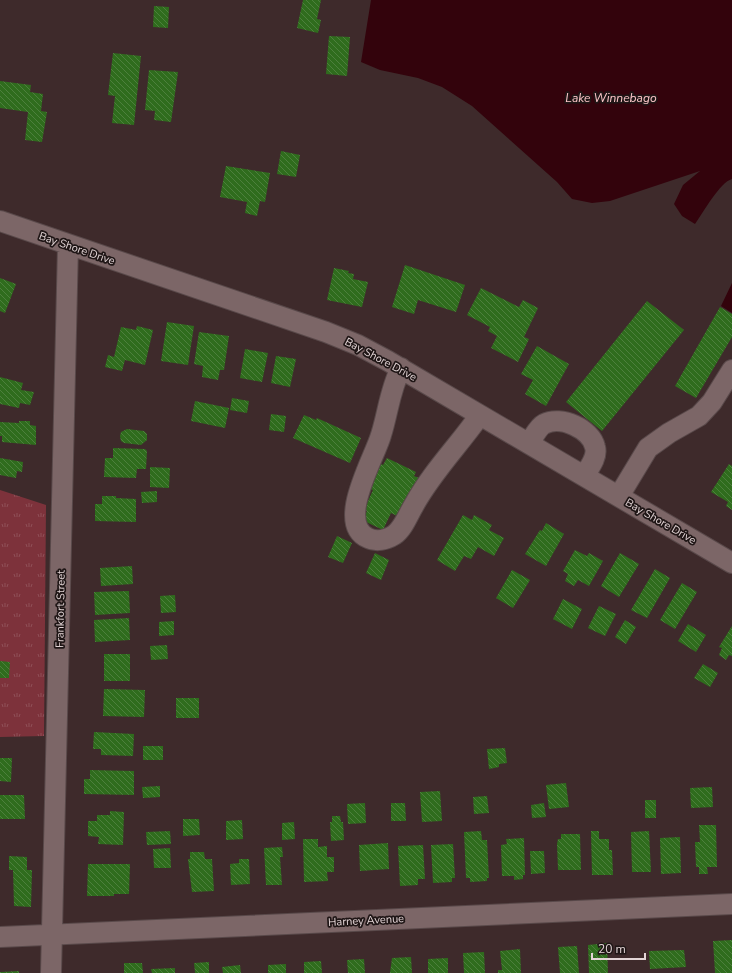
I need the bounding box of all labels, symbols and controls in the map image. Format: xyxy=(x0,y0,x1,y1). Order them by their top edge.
water label: Lake Winnebago xyxy=(565,90,657,106)
street label: Bay Shore Drive xyxy=(37,228,117,269)
street label: Bay Shore Drive xyxy=(342,334,419,385)
street label: Bay Shore Drive xyxy=(623,495,699,548)
street label: Frankfort Street xyxy=(52,570,69,648)
street label: Harney Avenue xyxy=(328,911,405,930)
scale bar xyxy=(592,935,645,961)
text: 20 m xyxy=(598,941,626,957)

